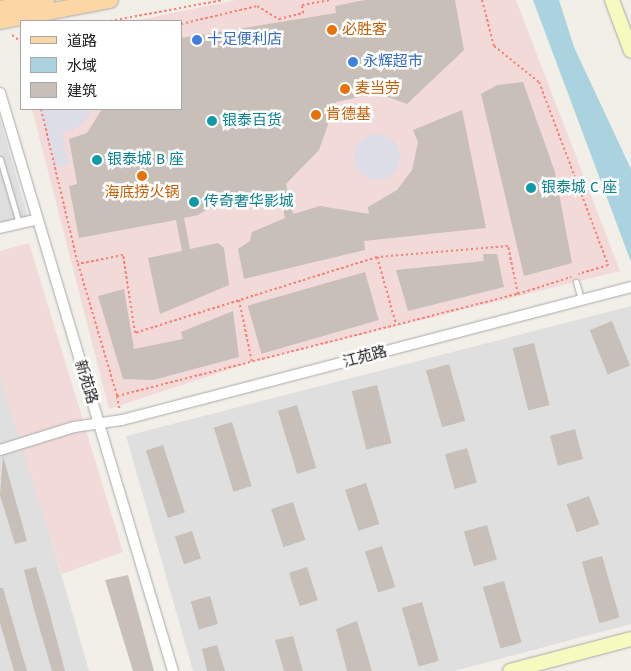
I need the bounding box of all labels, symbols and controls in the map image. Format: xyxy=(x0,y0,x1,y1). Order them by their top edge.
legend xyxy=(20,20,182,110)
place label: 必胜客 xyxy=(342,21,387,39)
marker: 必胜客 xyxy=(326,24,338,36)
place label: 十足便利店 xyxy=(207,31,282,49)
text: 道路 xyxy=(67,32,97,50)
marker: 十足便利店 xyxy=(191,34,203,46)
place label: 永辉超市 xyxy=(363,53,423,71)
marker: 永辉超市 xyxy=(347,56,359,68)
text: 水域 xyxy=(67,57,97,75)
place label: 麦当劳 xyxy=(355,80,400,98)
text: 建筑 xyxy=(67,82,97,100)
marker: 麦当劳 xyxy=(339,83,351,95)
place label: 肯德基 xyxy=(326,106,371,124)
marker: 肯德基 xyxy=(310,109,322,121)
place label: 银泰百货 xyxy=(222,112,282,130)
marker: 银泰百货 xyxy=(206,115,218,127)
place label: 银泰城 B 座 xyxy=(107,151,184,169)
marker: 银泰城 B 座 xyxy=(91,154,103,166)
marker: 海底捞火锅 xyxy=(136,170,148,182)
place label: 银泰城 C 座 xyxy=(541,179,617,197)
marker: 银泰城 C 座 xyxy=(525,182,537,194)
place label: 海底捞火锅 xyxy=(105,184,179,202)
place label: 传奇奢华影城 xyxy=(204,193,294,211)
marker: 传奇奢华影城 xyxy=(188,196,200,208)
street label: 江苑路 xyxy=(341,342,389,372)
street label: 新苑路 xyxy=(71,358,101,406)

